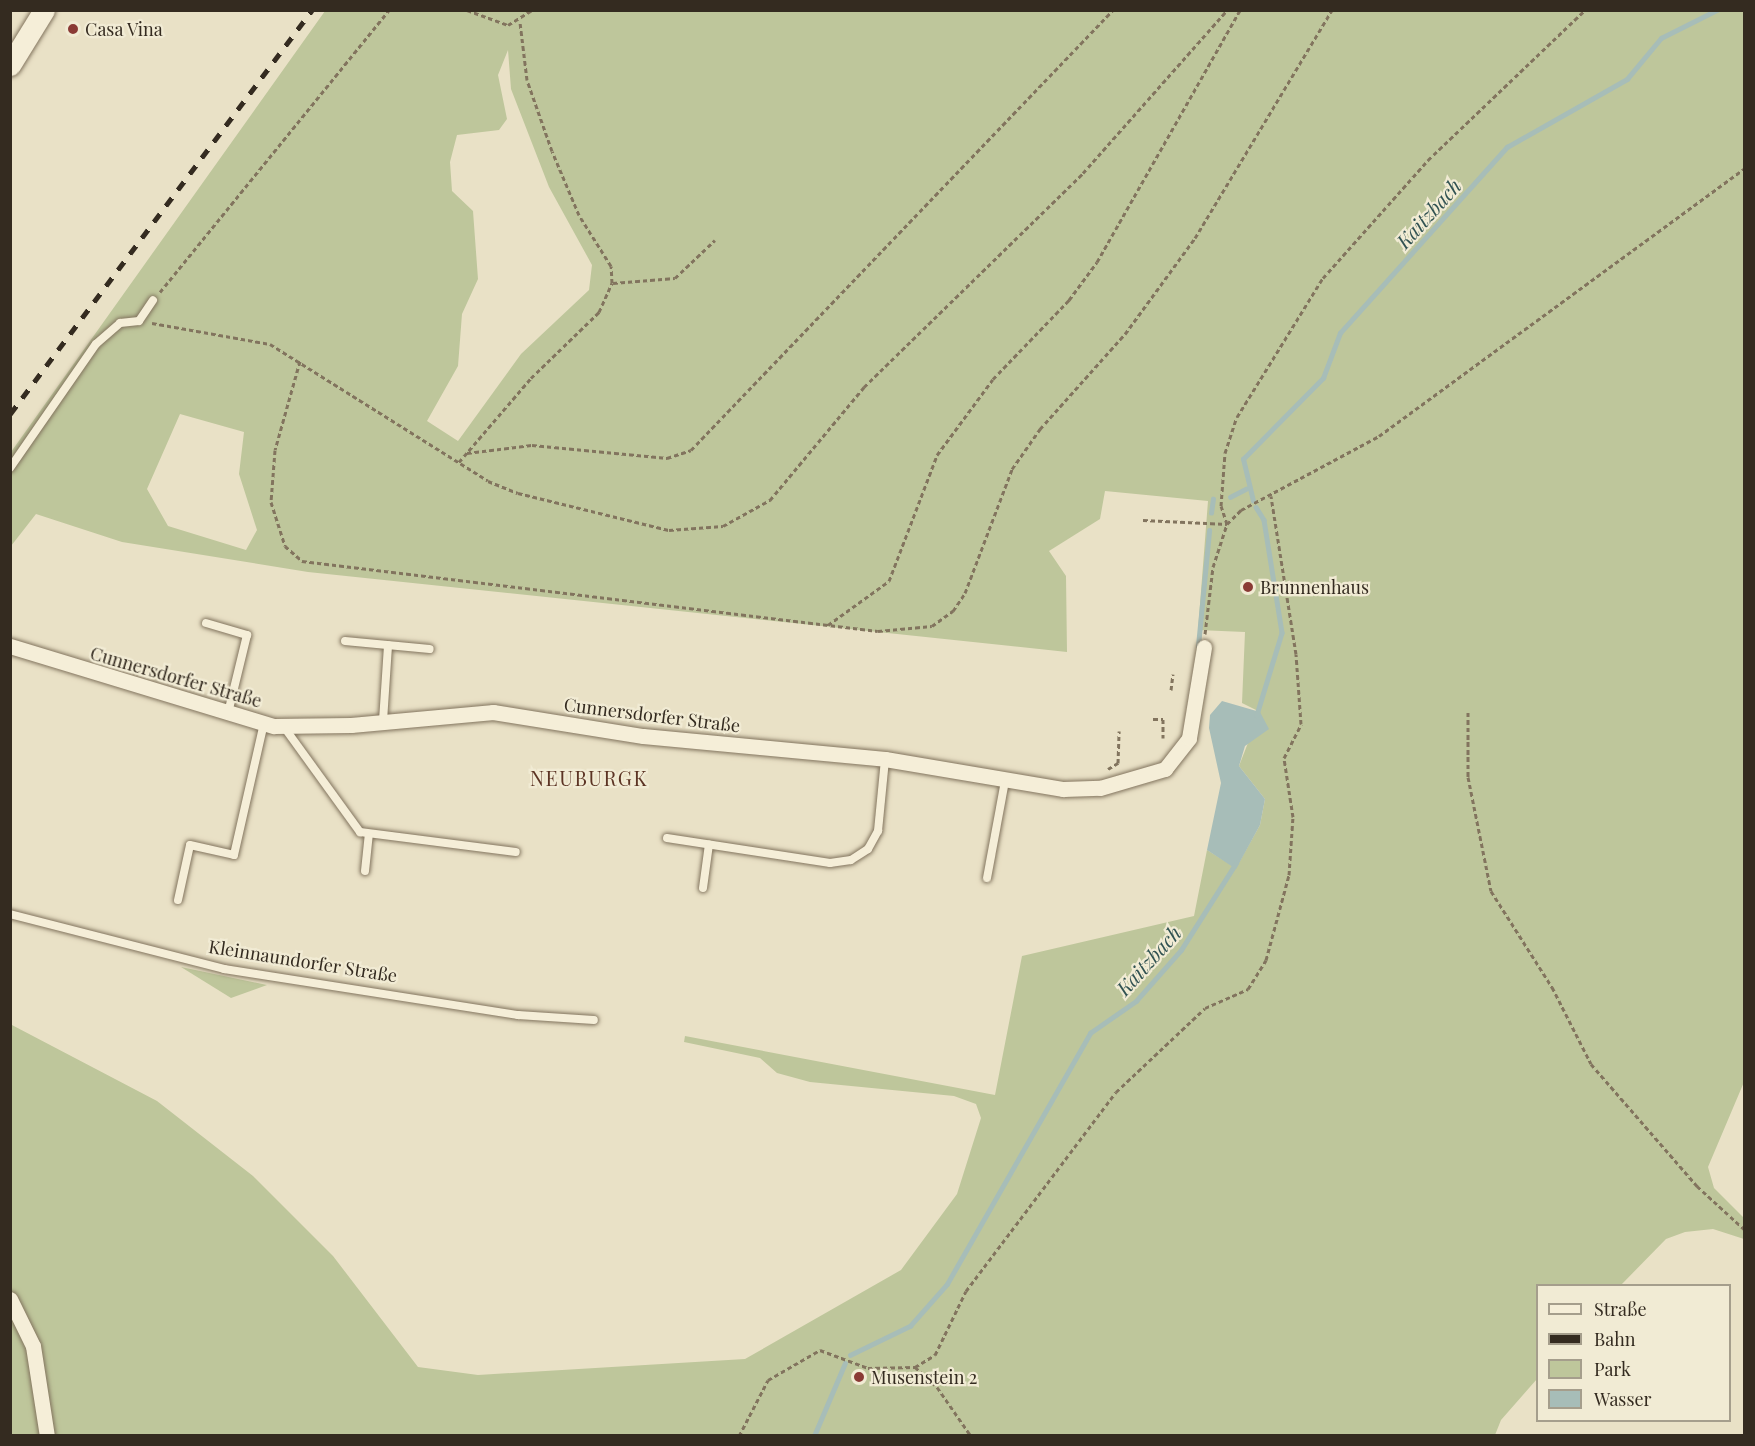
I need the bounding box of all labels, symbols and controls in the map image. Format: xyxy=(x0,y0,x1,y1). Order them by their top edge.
place label: Casa Vina xyxy=(85,18,164,40)
marker: Casa Vina xyxy=(66,22,80,36)
water label: Kaitzbach xyxy=(1391,173,1465,253)
place label: Brunnenhaus xyxy=(1260,576,1369,598)
marker: Brunnenhaus xyxy=(1241,580,1255,594)
street label: Cunnersdorfer Straße xyxy=(88,642,264,712)
street label: Cunnersdorfer Straße xyxy=(562,693,742,737)
district label: NEUBURGK xyxy=(530,765,648,789)
water label: Kaitzbach xyxy=(1111,920,1185,1000)
street label: Kleinnaundorfer Straße xyxy=(207,935,399,987)
legend xyxy=(1536,1284,1731,1422)
text: Straße xyxy=(1594,1297,1647,1321)
text: Bahn xyxy=(1594,1327,1636,1351)
text: Park xyxy=(1594,1357,1631,1381)
place label: Musenstein 2 xyxy=(871,1366,977,1388)
marker: Musenstein 2 xyxy=(852,1370,866,1384)
text: Wasser xyxy=(1594,1387,1652,1411)

